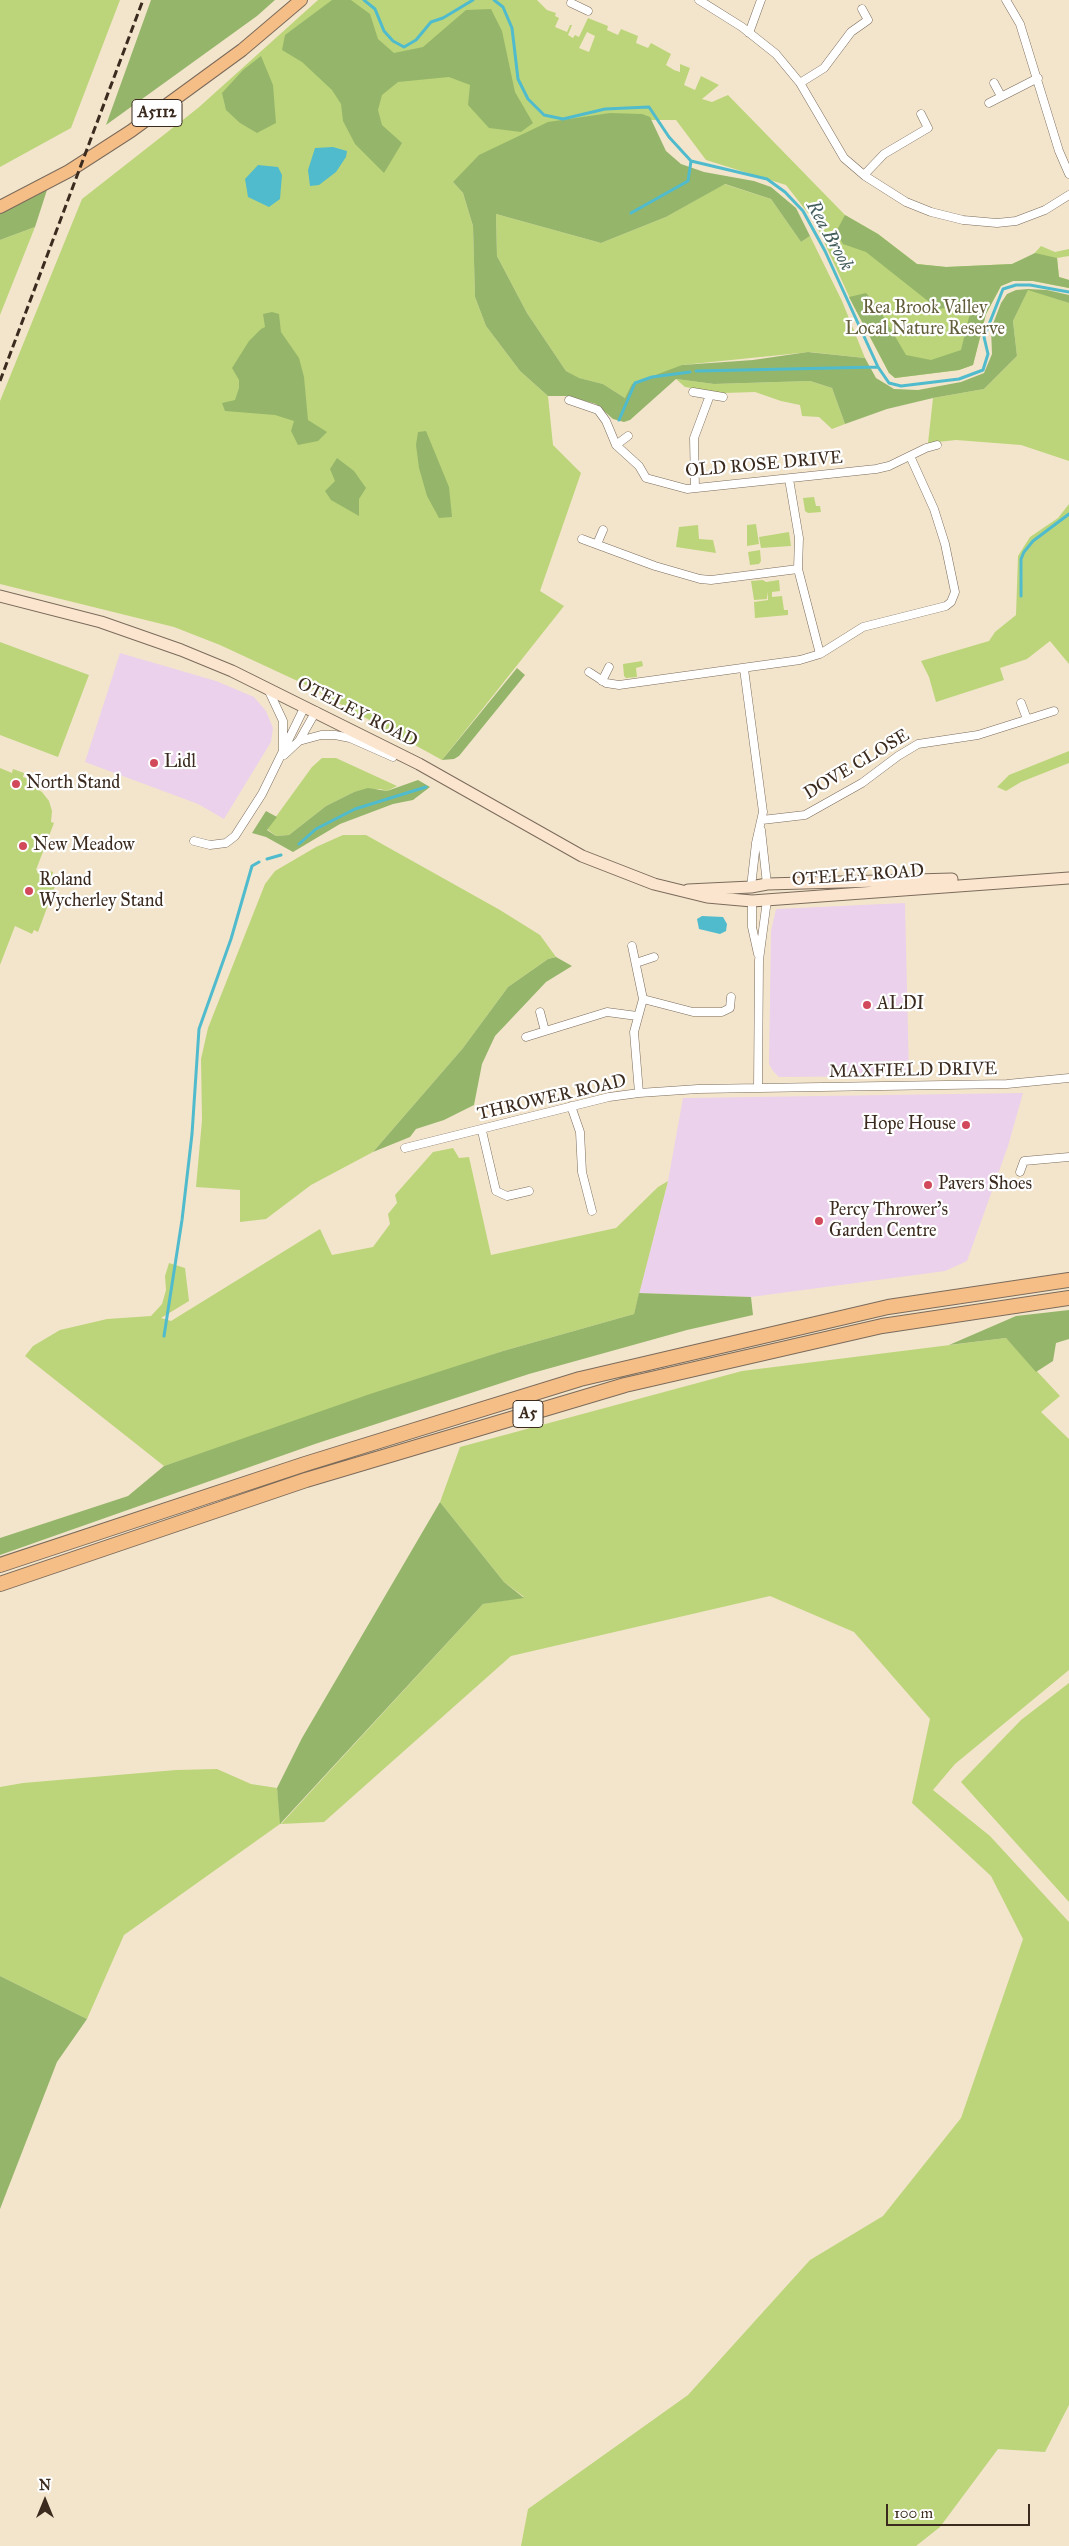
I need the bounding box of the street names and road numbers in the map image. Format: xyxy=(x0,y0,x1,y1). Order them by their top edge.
road number: A5112 xyxy=(132,100,182,126)
street label: OLD ROSE DRIVE xyxy=(684,447,844,483)
street label: OTELEY ROAD xyxy=(293,673,421,753)
street label: DOVE CLOSE xyxy=(800,725,914,805)
street label: OTELEY ROAD xyxy=(791,861,925,891)
street label: MAXFIELD DRIVE xyxy=(829,1059,997,1083)
street label: THROWER ROAD xyxy=(475,1070,629,1126)
road number: A5 xyxy=(513,1400,543,1428)

